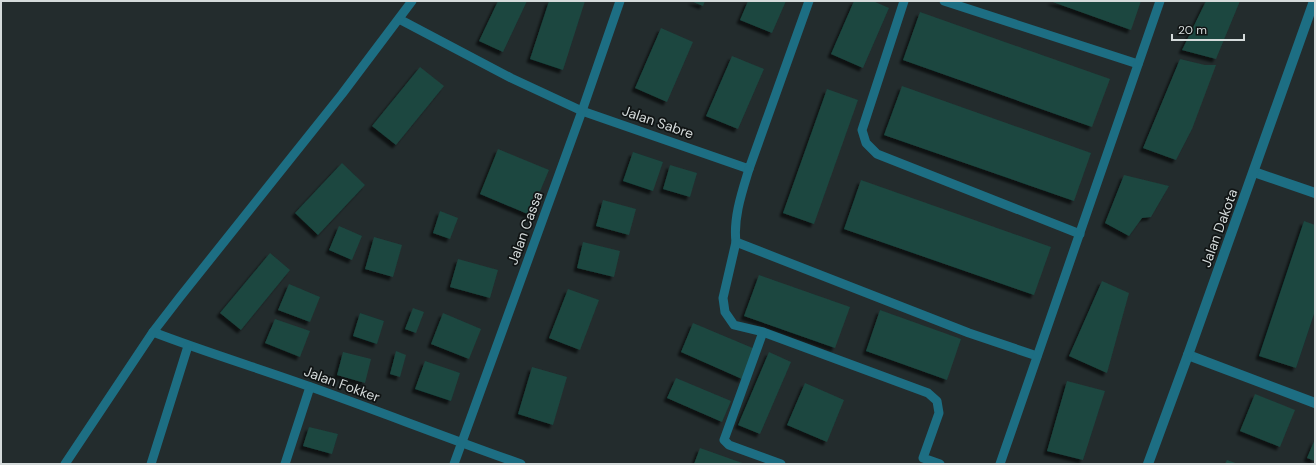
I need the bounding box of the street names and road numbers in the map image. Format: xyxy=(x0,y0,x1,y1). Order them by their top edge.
street label: Jalan Sabre xyxy=(620,101,696,143)
street label: Jalan Dakota xyxy=(1197,186,1241,270)
street label: Jalan Cassa xyxy=(503,189,547,267)
street label: Jalan Fokker xyxy=(302,362,382,406)

